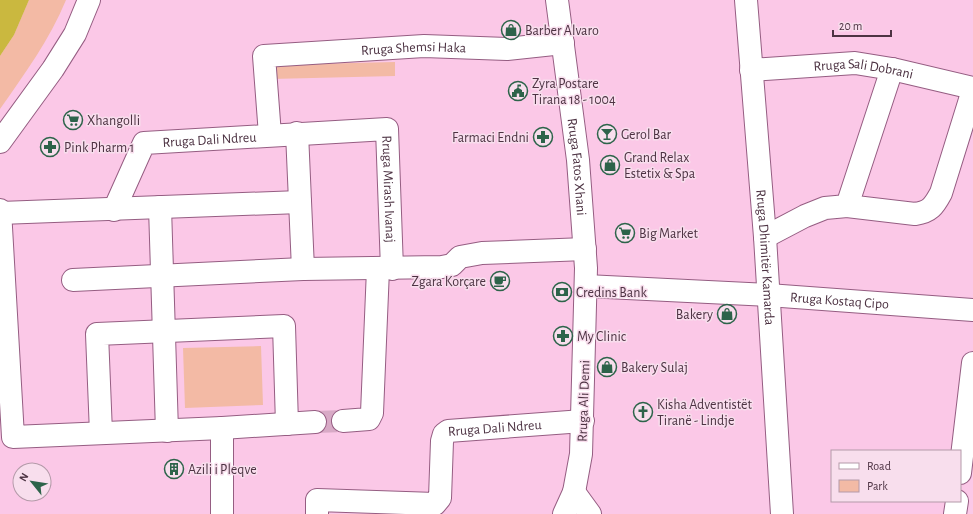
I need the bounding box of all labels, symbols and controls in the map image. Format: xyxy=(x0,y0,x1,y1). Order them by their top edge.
scale bar xyxy=(833,12,891,38)
shop icon: Barber Alvaro xyxy=(500,19,522,41)
text: 20 m xyxy=(839,20,862,32)
place label: Barber Alvaro xyxy=(525,24,599,38)
street label: Rruga Shemsi Haka xyxy=(361,40,467,58)
street label: Rruga Sali Dobrani xyxy=(813,57,915,82)
place label: Zyra Postare Tirana 18 - 1004 xyxy=(532,77,616,107)
public building icon: Zyra Postare Tirana 18 - 1004 xyxy=(507,80,529,102)
supermarket icon: Xhangolli xyxy=(62,109,84,131)
place label: Xhangolli xyxy=(87,114,140,128)
street label: Rruga Fatos Xhani xyxy=(565,117,588,216)
bar icon: Gerol Bar xyxy=(596,123,618,145)
pharmacy icon: Farmaci Endni xyxy=(532,126,554,148)
place label: Gerol Bar xyxy=(621,128,672,142)
street label: Rruga Dali Ndreu xyxy=(162,131,257,150)
place label: Farmaci Endni xyxy=(452,131,529,145)
street label: Rruga Mirash Ivanaj xyxy=(379,135,397,243)
pharmacy icon: Pink Pharm 1 xyxy=(39,136,61,158)
place label: Pink Pharm 1 xyxy=(64,141,134,155)
place label: Grand Relax Estetix & Spa xyxy=(624,151,696,181)
shop icon: Grand Relax Estetix & Spa xyxy=(599,154,621,176)
street label: Rruga Dhimitër Kamarda xyxy=(753,189,776,326)
supermarket icon: Big Market xyxy=(614,222,636,244)
place label: Big Market xyxy=(639,227,698,241)
cafe icon: Zgara Korçare xyxy=(489,270,511,292)
place label: Zgara Korçare xyxy=(412,275,486,289)
bank icon: Credins Bank xyxy=(551,281,573,303)
place label: Credins Bank xyxy=(576,286,647,300)
street label: Rruga Kostaq Cipo xyxy=(790,291,890,312)
shop icon: Bakery xyxy=(716,303,738,325)
place label: Bakery xyxy=(676,308,713,322)
pharmacy icon: My Clinic xyxy=(552,325,574,347)
place label: My Clinic xyxy=(577,330,627,344)
shop icon: Bakery Sulaj xyxy=(596,356,618,378)
street label: Rruga Ali Demi xyxy=(576,360,592,442)
place label: Bakery Sulaj xyxy=(621,361,688,375)
place label: Kisha Adventistët Tiranë - Lindje xyxy=(657,398,753,428)
church icon: Kisha Adventistët Tiranë - Lindje xyxy=(632,401,654,423)
street label: Rruga Dali Ndreu xyxy=(447,418,542,439)
legend xyxy=(831,450,961,502)
building icon: Azili i Pleqve xyxy=(163,458,185,480)
text: Road xyxy=(867,460,891,472)
north arrow xyxy=(12,462,52,502)
place label: Azili i Pleqve xyxy=(188,463,257,477)
text: N xyxy=(17,471,30,483)
text: Park xyxy=(867,480,888,492)

